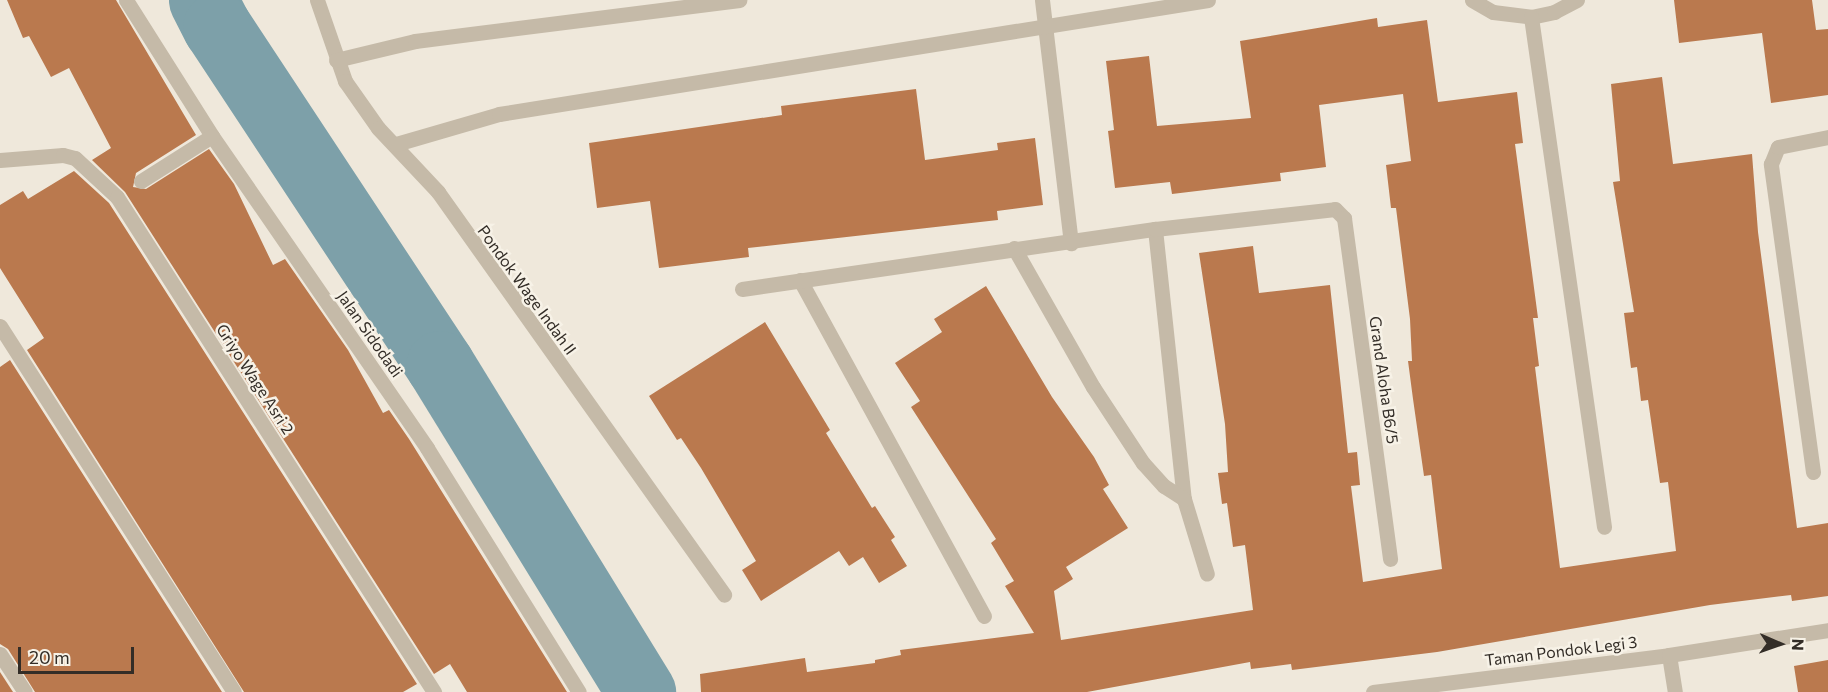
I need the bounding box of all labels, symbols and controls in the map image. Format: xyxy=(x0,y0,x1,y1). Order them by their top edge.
street label: Pondok Wage Indah II xyxy=(474,222,580,358)
street label: Jalan Sidodadi xyxy=(333,287,407,381)
street label: Grand Aloha B6/5 xyxy=(1366,315,1402,445)
street label: Griyo Wage Asri 2 xyxy=(212,320,298,438)
north arrow xyxy=(1750,614,1810,674)
street label: Taman Pondok Legi 3 xyxy=(1484,632,1638,670)
scale bar xyxy=(21,635,136,673)
text: N xyxy=(1789,638,1808,651)
text: 20 m xyxy=(29,646,70,668)

